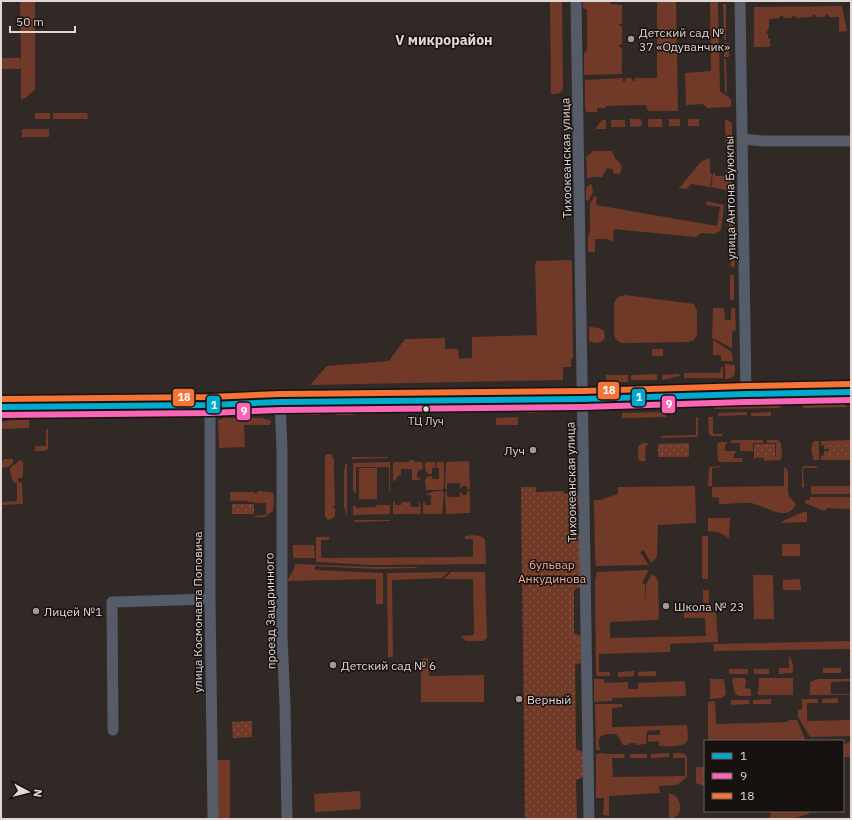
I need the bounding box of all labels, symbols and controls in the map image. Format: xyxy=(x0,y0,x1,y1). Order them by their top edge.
scale bar xyxy=(10,8,75,34)
text: 50 m xyxy=(16,14,44,29)
place label: Детский сад № 37 «Одуванчик» xyxy=(639,25,730,54)
district label: V микрорайон xyxy=(395,31,493,49)
marker: Детский сад № 37 «Одуванчик» xyxy=(626,34,636,44)
street label: Тихоокеанская улица xyxy=(557,97,575,218)
street label: улица Антона Буюклы xyxy=(721,136,739,260)
line badge: 18 xyxy=(597,381,620,400)
text: 18 xyxy=(602,383,616,397)
line badge: 18 xyxy=(172,388,195,407)
line badge: 1 xyxy=(631,388,646,407)
text: 18 xyxy=(177,390,191,404)
text: 1 xyxy=(636,390,643,404)
line badge: 1 xyxy=(206,395,221,414)
line badge: 9 xyxy=(661,395,676,414)
text: 9 xyxy=(666,397,673,411)
text: 1 xyxy=(211,398,218,412)
line badge: 9 xyxy=(236,402,251,421)
text: 9 xyxy=(241,404,248,418)
marker: ТЦ Луч xyxy=(421,404,431,414)
place label: ТЦ Луч xyxy=(408,414,444,428)
street label: Тихоокеанская улица xyxy=(562,421,580,542)
place label: Луч xyxy=(504,443,525,458)
marker: Луч xyxy=(528,445,538,455)
street label: улица Космонавта Поповича xyxy=(190,531,205,693)
street label: проезд Зацаринного xyxy=(261,552,279,670)
park label: бульвар Анкудинова xyxy=(518,557,587,586)
place label: Школа № 23 xyxy=(674,599,744,614)
marker: Школа № 23 xyxy=(661,601,671,611)
place label: Лицей №1 xyxy=(44,604,102,619)
marker: Лицей №1 xyxy=(31,606,41,616)
place label: Детский сад № 6 xyxy=(341,658,436,673)
marker: Детский сад № 6 xyxy=(328,660,338,670)
place label: Верный xyxy=(527,692,571,707)
marker: Верный xyxy=(514,694,524,704)
legend xyxy=(704,740,844,812)
text: 1 xyxy=(740,748,747,763)
text: 9 xyxy=(740,768,747,783)
north arrow xyxy=(8,772,48,812)
text: N xyxy=(30,788,45,798)
text: 18 xyxy=(740,788,754,803)

